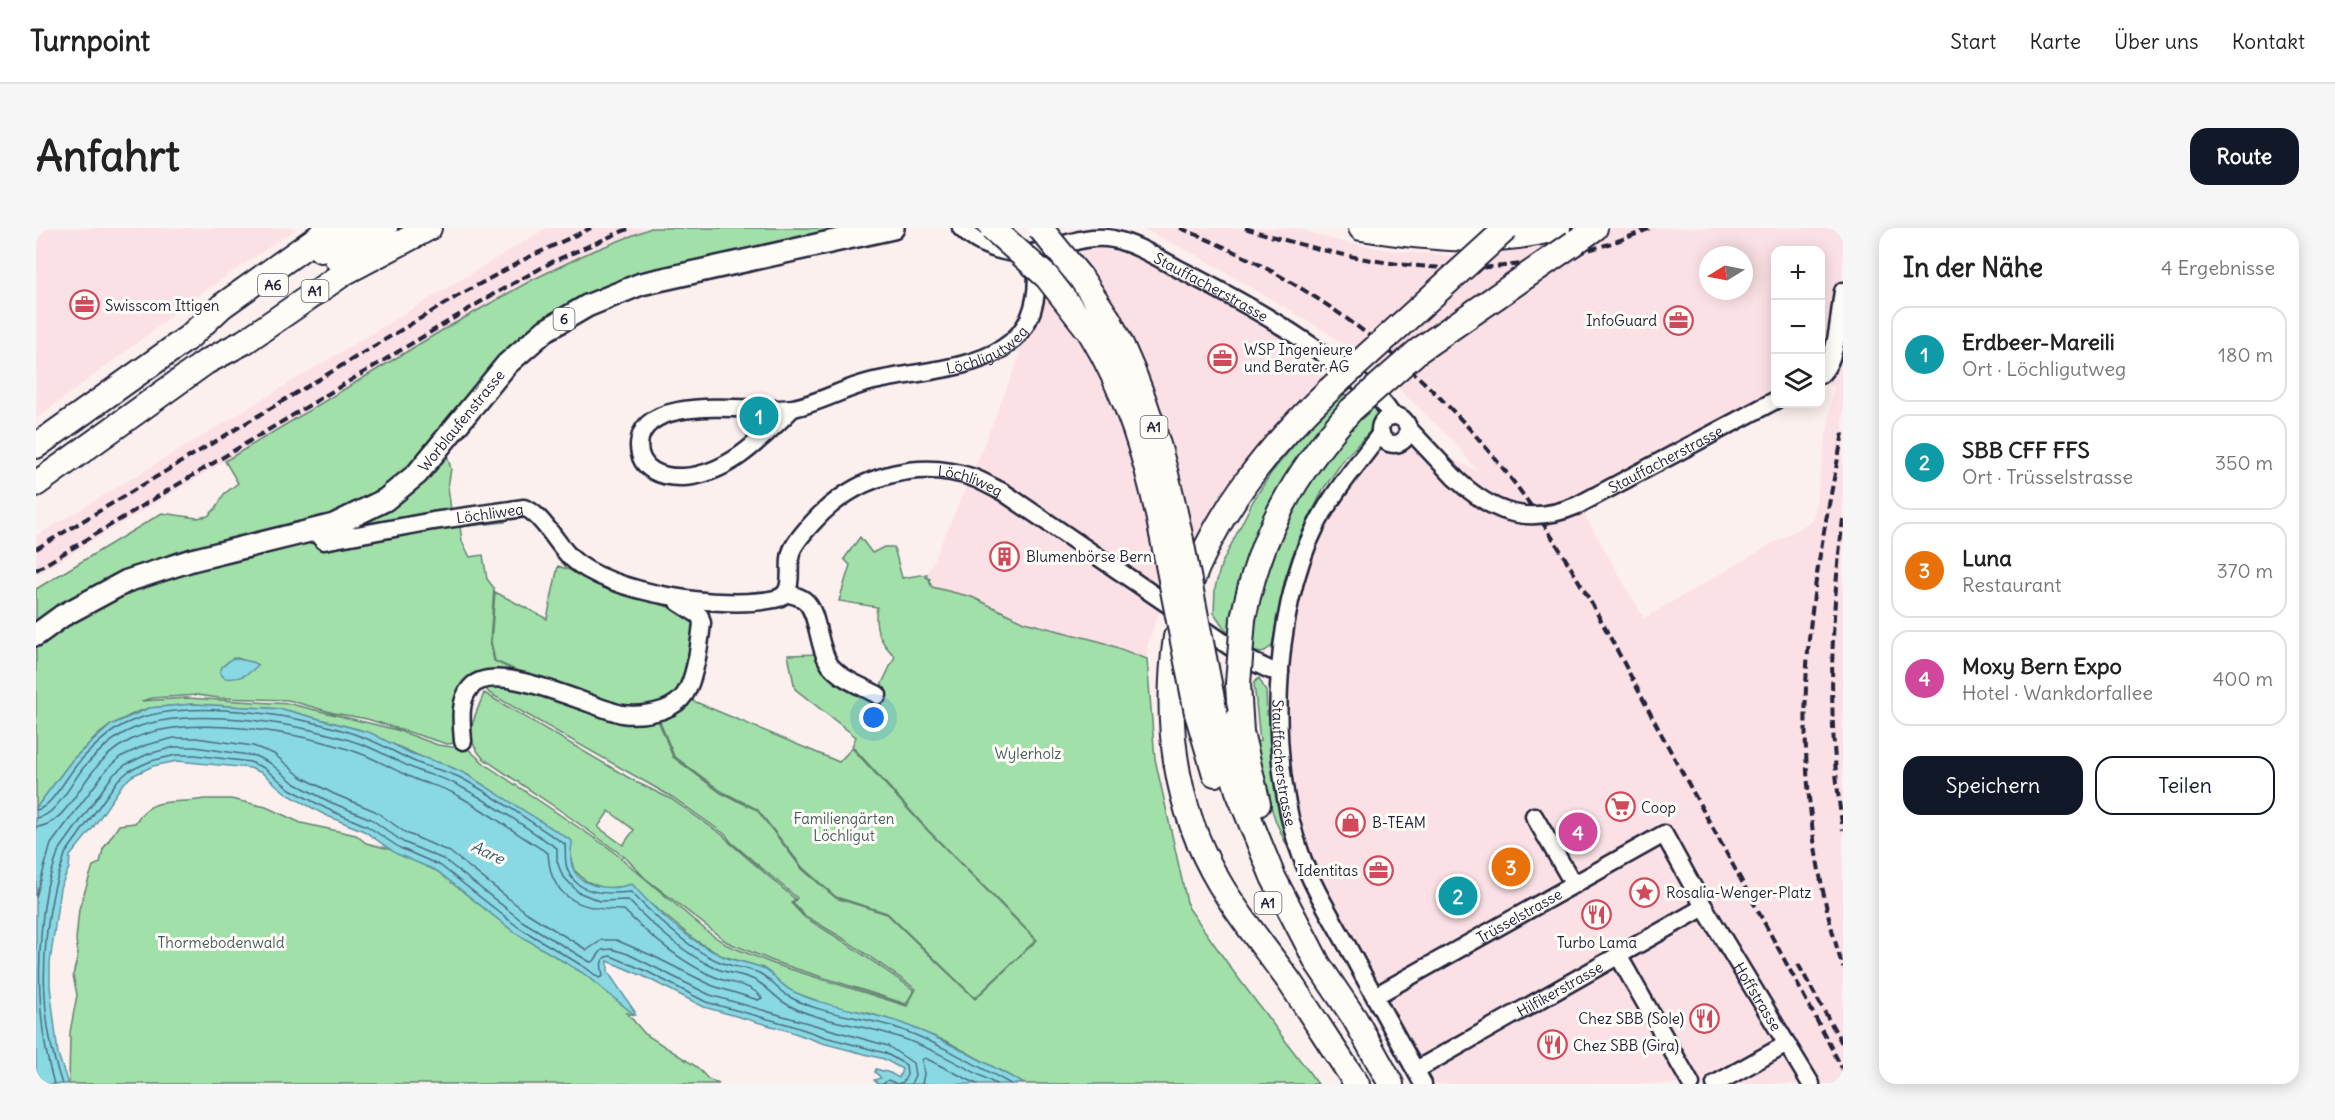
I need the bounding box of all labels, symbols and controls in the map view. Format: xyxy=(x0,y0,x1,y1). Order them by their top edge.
text: Turnpoint xyxy=(30,23,150,59)
text: Start xyxy=(1950,28,1996,55)
text: Karte xyxy=(2029,28,2081,55)
text: Über uns xyxy=(2114,28,2199,55)
text: Kontakt xyxy=(2232,28,2305,55)
button: Route xyxy=(2190,128,2299,185)
text: Anfahrt xyxy=(36,130,180,182)
north arrow xyxy=(1699,246,1753,300)
map controls xyxy=(1771,246,1825,408)
button: + xyxy=(1771,246,1825,300)
street label: Stauffacherstrasse xyxy=(1151,248,1272,325)
text: In der Nähe xyxy=(1903,251,2043,284)
text: 4 Ergebnisse xyxy=(2161,255,2275,280)
road number: A6 xyxy=(258,274,288,296)
road number: A1 xyxy=(302,280,328,302)
office icon: Swisscom Ittigen xyxy=(68,289,100,321)
place label: Swisscom Ittigen xyxy=(105,296,220,315)
button: − xyxy=(1771,300,1825,354)
office icon: InfoGuard xyxy=(1662,304,1694,336)
road number: 6 xyxy=(554,308,574,330)
place label: InfoGuard xyxy=(1586,311,1657,330)
street label: Löchligutweg xyxy=(944,322,1032,378)
text: Erdbeer-Mareili xyxy=(1962,328,2115,356)
place label: WSP Ingenieure und Berater AG xyxy=(1244,340,1353,376)
office icon: WSP Ingenieure und Berater AG xyxy=(1207,342,1239,374)
text: 1 xyxy=(1921,342,1928,367)
text: 180 m xyxy=(2218,342,2273,367)
button: layers xyxy=(1771,354,1825,408)
text: Ort · Löchligutweg xyxy=(1962,356,2126,381)
street label: Worblaufenstrasse xyxy=(414,365,508,475)
pin: 1 xyxy=(740,394,778,438)
road number: A1 xyxy=(1140,416,1168,438)
street label: Stauffacherstrasse xyxy=(1605,420,1726,497)
text: SBB CFF FFS xyxy=(1962,436,2090,464)
text: 2 xyxy=(1919,450,1930,475)
text: 350 m xyxy=(2215,450,2273,475)
street label: Löchliweg xyxy=(937,461,1006,500)
text: Ort · Trüsselstrasse xyxy=(1962,464,2133,489)
street label: Löchliweg xyxy=(455,499,525,527)
building icon: Blumenbörse Bern xyxy=(989,540,1021,572)
text: Luna xyxy=(1962,544,2012,572)
place label: Blumenbörse Bern xyxy=(1026,547,1152,566)
text: 3 xyxy=(1919,558,1930,583)
text: 370 m xyxy=(2216,558,2273,583)
text: Restaurant xyxy=(1962,572,2061,597)
text: Moxy Bern Expo xyxy=(1962,652,2122,680)
text: 4 xyxy=(1919,666,1930,691)
text: 400 m xyxy=(2213,666,2273,691)
text: Hotel · Wankdorfallee xyxy=(1962,680,2153,705)
street label: Stauffacherstrasse xyxy=(1269,699,1301,828)
your location xyxy=(859,703,888,732)
park label: Wylerholz xyxy=(995,744,1061,763)
button: Speichern xyxy=(1903,756,2083,815)
button: Teilen xyxy=(2095,756,2275,815)
supermarket icon: Coop xyxy=(1604,791,1636,823)
place label: Coop xyxy=(1641,798,1676,817)
shop icon: B-TEAM xyxy=(1335,806,1367,838)
park label: Familiengärten Löchligut xyxy=(793,809,895,845)
pin: 4 xyxy=(1558,810,1598,854)
place label: B-TEAM xyxy=(1372,813,1426,832)
water label: Aare xyxy=(468,836,509,869)
pin: 3 xyxy=(1492,844,1530,890)
office icon: Identitas xyxy=(1363,854,1395,886)
place label: Identitas xyxy=(1298,861,1358,880)
pin: 2 xyxy=(1438,874,1478,918)
place icon: Rosalia-Wenger-Platz xyxy=(1629,876,1661,908)
place label: Rosalia-Wenger-Platz xyxy=(1666,883,1811,902)
street label: Trüsselstrasse xyxy=(1473,884,1565,947)
road number: A1 xyxy=(1254,892,1282,914)
restaurant icon: Turbo Lama xyxy=(1581,899,1613,931)
park label: Thormebodenwald xyxy=(158,933,285,952)
place label: Turbo Lama xyxy=(1557,933,1638,952)
street label: Hilfikerstrasse xyxy=(1513,957,1606,1021)
street label: Hoffstrasse xyxy=(1730,958,1786,1034)
restaurant icon: Chez SBB (Sole) xyxy=(1689,1002,1721,1034)
place label: Chez SBB (Sole) xyxy=(1578,1009,1684,1028)
restaurant icon: Chez SBB (Gira) xyxy=(1536,1029,1568,1061)
place label: Chez SBB (Gira) xyxy=(1573,1036,1679,1055)

